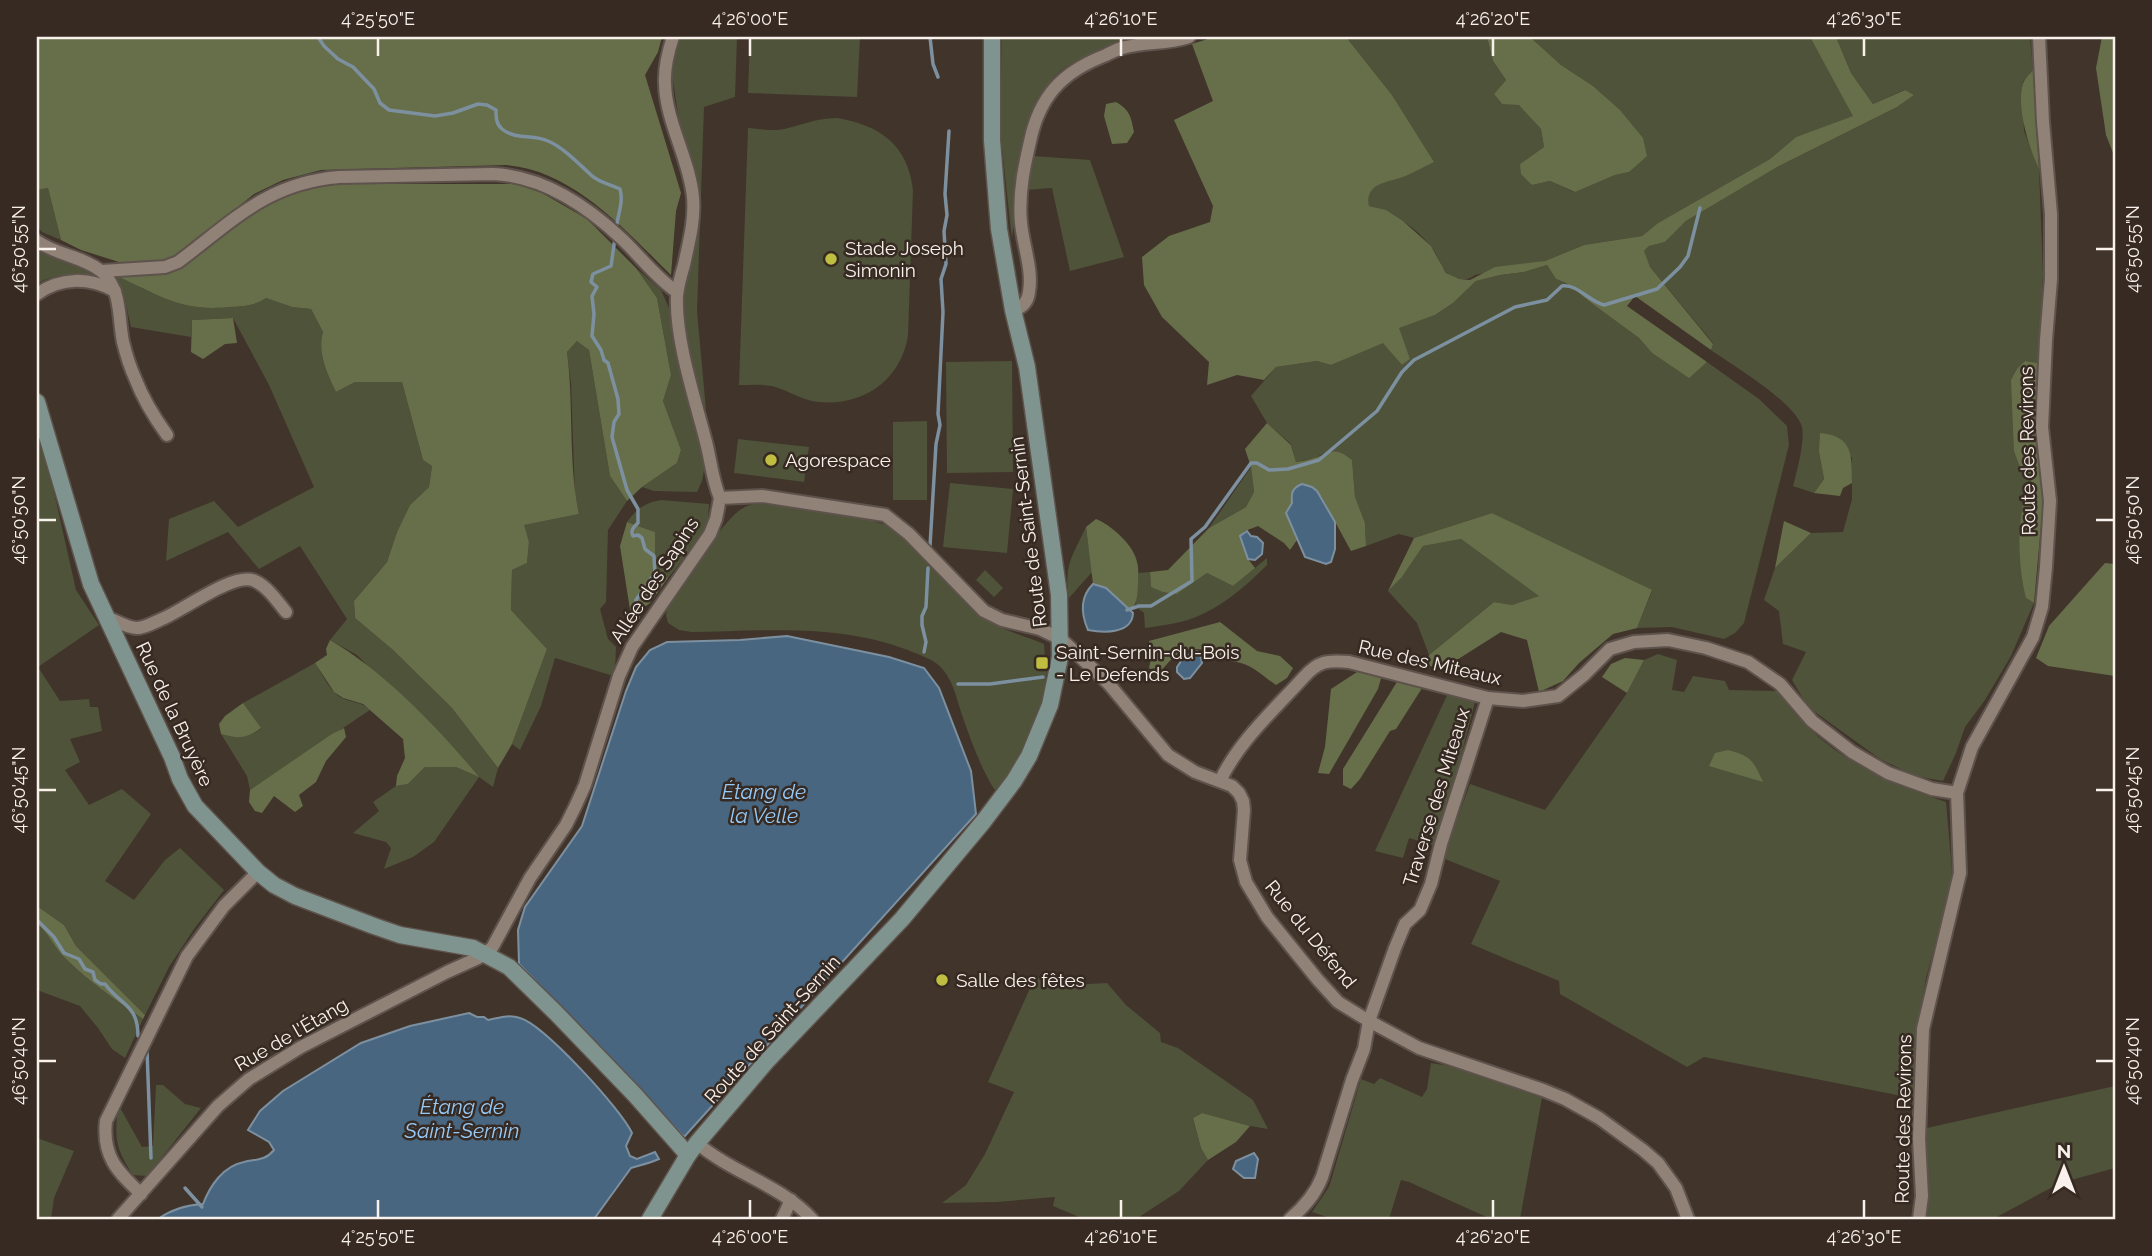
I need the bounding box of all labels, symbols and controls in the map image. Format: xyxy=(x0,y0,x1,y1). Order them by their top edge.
text: 4°25'50"E xyxy=(341,8,415,29)
text: 4°26'00"E xyxy=(712,8,788,29)
text: 4°26'10"E xyxy=(1085,8,1158,29)
text: 4°26'20"E xyxy=(1456,8,1530,29)
text: 4°26'30"E xyxy=(1827,8,1901,29)
text: 46°50'55"N xyxy=(8,205,29,293)
text: 46°50'55"N xyxy=(2122,205,2143,293)
place label: Stade Joseph Simonin xyxy=(845,237,964,281)
marker: Stade Joseph Simonin xyxy=(823,251,839,267)
street label: Route des Revirons xyxy=(2015,366,2039,536)
street label: Route de Saint-Sernin xyxy=(1005,436,1051,628)
place label: Agorespace xyxy=(785,449,891,471)
marker: Agorespace xyxy=(763,452,779,468)
text: 46°50'50"N xyxy=(8,475,29,565)
text: 46°50'50"N xyxy=(2122,475,2143,565)
street label: Allée des Sapins xyxy=(605,513,703,647)
street label: Rue des Miteaux xyxy=(1356,635,1504,689)
street label: Rue de la Bruyère xyxy=(132,638,218,790)
place label: Saint-Sernin-du-Bois - Le Defends xyxy=(1056,641,1239,685)
marker: Saint-Sernin-du-Bois - Le Defends xyxy=(1034,655,1050,671)
street label: Traverse des Miteaux xyxy=(1398,705,1474,889)
text: 46°50'45"N xyxy=(8,747,29,833)
text: 46°50'45"N xyxy=(2122,747,2143,833)
water label: Étang de la Velle xyxy=(722,779,806,828)
street label: Rue du Défend xyxy=(1261,876,1361,992)
street label: Route de Saint-Sernin xyxy=(700,950,844,1108)
place label: Salle des fêtes xyxy=(956,969,1085,991)
marker: Salle des fêtes xyxy=(934,972,950,988)
street label: Rue de l'Étang xyxy=(231,993,351,1075)
text: 46°50'40"N xyxy=(8,1017,29,1105)
text: 46°50'40"N xyxy=(2122,1017,2143,1105)
street label: Route des Revirons xyxy=(1891,1034,1915,1204)
water label: Étang de Saint-Sernin xyxy=(404,1094,519,1143)
north arrow xyxy=(2030,1134,2100,1204)
text: N xyxy=(2057,1140,2071,1162)
text: 4°25'50"E xyxy=(341,1226,415,1247)
text: 4°26'00"E xyxy=(712,1226,788,1247)
text: 4°26'10"E xyxy=(1085,1226,1158,1247)
text: 4°26'20"E xyxy=(1456,1226,1530,1247)
text: 4°26'30"E xyxy=(1827,1226,1901,1247)

